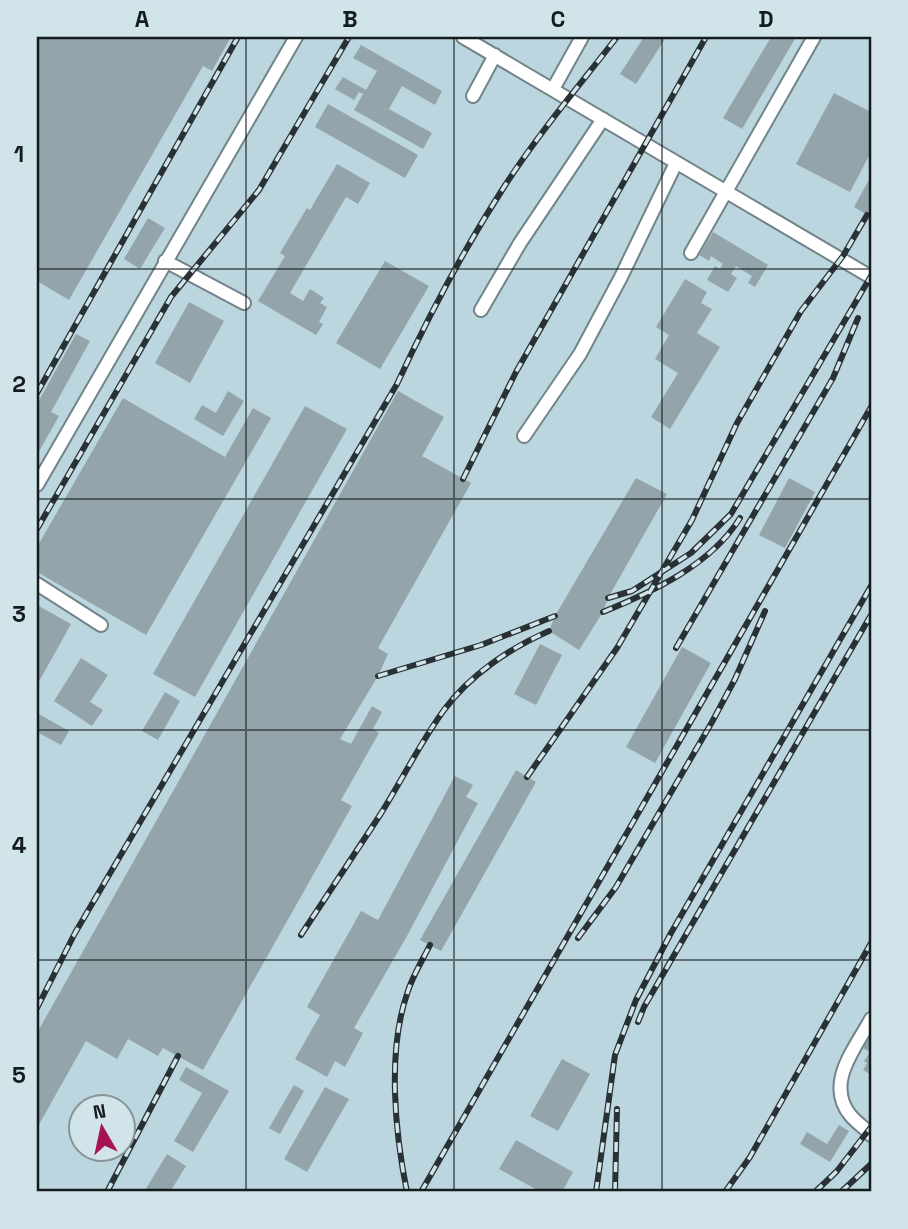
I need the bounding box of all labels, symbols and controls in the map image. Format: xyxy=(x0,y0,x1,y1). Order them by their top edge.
text: A xyxy=(135,4,150,34)
text: B xyxy=(342,4,358,34)
text: C xyxy=(551,4,565,34)
text: D xyxy=(758,4,774,34)
text: 1 xyxy=(14,139,24,169)
text: 2 xyxy=(12,369,26,399)
text: 3 xyxy=(12,599,26,629)
text: 4 xyxy=(12,830,27,860)
text: 5 xyxy=(12,1060,26,1090)
north arrow xyxy=(66,1092,136,1162)
text: N xyxy=(91,1098,108,1125)

